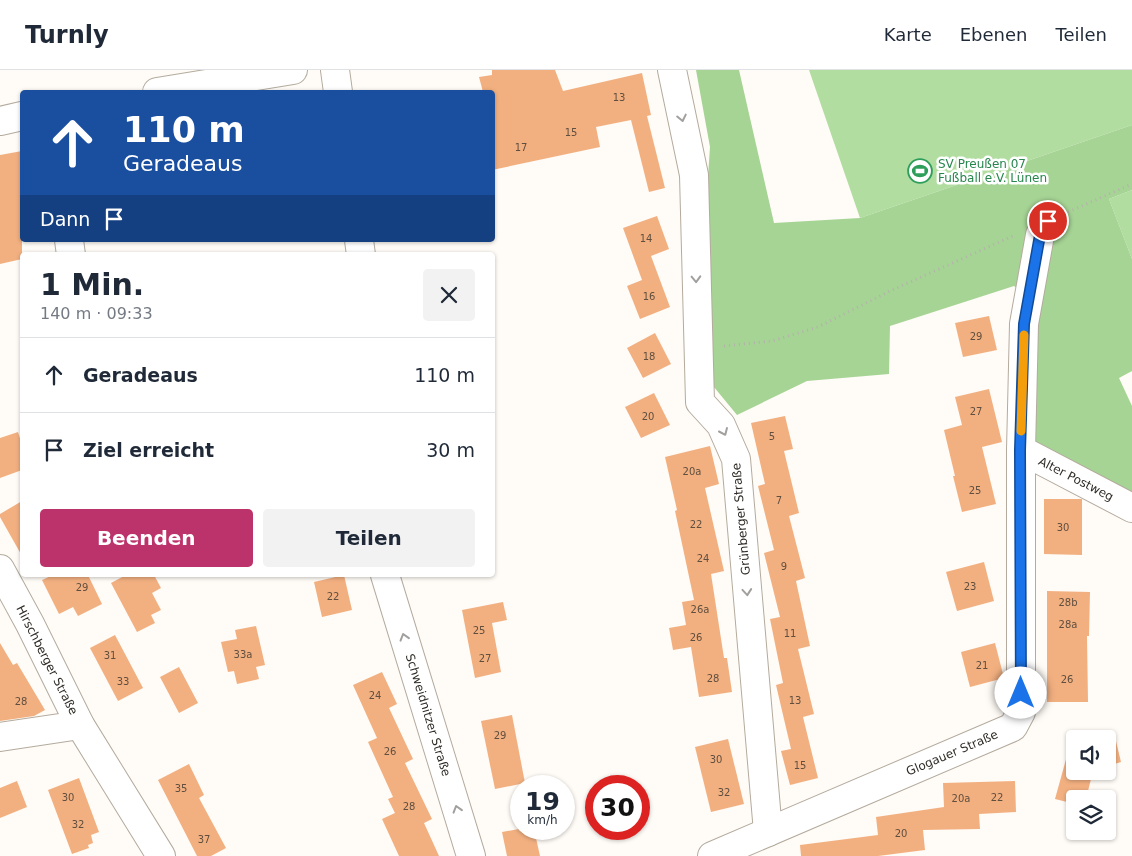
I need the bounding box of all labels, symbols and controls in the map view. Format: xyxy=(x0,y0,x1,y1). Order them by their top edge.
text: Turnly xyxy=(25,21,109,49)
text: Karte xyxy=(884,24,932,45)
text: Ebenen xyxy=(960,24,1028,45)
text: Teilen xyxy=(1056,24,1107,45)
house number: 13 xyxy=(613,92,625,103)
icon: ahead xyxy=(40,110,105,175)
text: 110 m xyxy=(123,110,245,150)
one-way arrow xyxy=(676,113,686,122)
house number: 15 xyxy=(565,127,577,138)
house number: 17 xyxy=(515,142,527,153)
text: Geradeaus xyxy=(123,151,243,176)
place label: SV Preußen 07 Fußball e.V. Lünen xyxy=(938,157,1047,185)
sports icon: SV Preußen 07 Fußball e.V. Lünen xyxy=(907,158,933,184)
pin xyxy=(1027,200,1069,242)
icon: arrive xyxy=(100,205,128,233)
icon: arrive xyxy=(1034,207,1062,235)
text: Dann xyxy=(40,208,90,230)
house number: 14 xyxy=(640,233,652,244)
text: 1 Min. xyxy=(40,267,144,302)
button: close xyxy=(423,269,475,321)
one-way arrow xyxy=(691,275,702,283)
house number: 16 xyxy=(643,291,655,302)
text: 140 m · 09:33 xyxy=(40,304,153,323)
house number: 29 xyxy=(970,331,982,342)
house number: 18 xyxy=(643,351,655,362)
icon: ahead xyxy=(40,361,68,389)
text: Geradeaus xyxy=(83,364,198,386)
text: 110 m xyxy=(414,364,475,386)
house number: 27 xyxy=(970,406,982,417)
house number: 20 xyxy=(642,411,654,422)
one-way arrow xyxy=(717,427,728,436)
house number: 5 xyxy=(769,431,775,442)
icon: arrive xyxy=(40,436,68,464)
text: Ziel erreicht xyxy=(83,439,214,461)
text: 30 m xyxy=(426,439,475,461)
street label: Alter Postweg xyxy=(1036,454,1116,504)
street label: Grünberger Straße xyxy=(729,462,753,576)
house number: 20a xyxy=(683,466,701,477)
house number: 25 xyxy=(969,485,981,496)
house number: 7 xyxy=(776,495,782,506)
button: Beenden xyxy=(40,509,253,567)
button: Teilen xyxy=(263,509,475,567)
house number: 22 xyxy=(690,519,702,530)
house number: 30 xyxy=(1057,522,1069,533)
house number: 24 xyxy=(697,553,709,564)
house number: 9 xyxy=(781,561,787,572)
house number: 23 xyxy=(964,581,976,592)
house number: 29 xyxy=(76,582,88,593)
one-way arrow xyxy=(742,588,753,596)
house number: 22 xyxy=(327,591,339,602)
house number: 28b xyxy=(1058,597,1078,608)
street label: Hirschberger Straße xyxy=(13,603,81,717)
house number: 26a xyxy=(691,604,709,615)
house number: 28a xyxy=(1059,619,1077,630)
house number: 25 xyxy=(473,625,485,636)
house number: 11 xyxy=(784,628,796,639)
house number: 26 xyxy=(690,632,702,643)
one-way arrow xyxy=(399,634,409,642)
house number: 33a xyxy=(234,649,252,660)
house number: 31 xyxy=(104,650,116,661)
street label: Schweidnitzer Straße xyxy=(403,652,453,778)
house number: 27 xyxy=(479,653,491,664)
house number: 21 xyxy=(976,660,988,671)
position arrow xyxy=(994,666,1046,718)
house number: 28 xyxy=(707,673,719,684)
house number: 26 xyxy=(1061,674,1073,685)
house number: 33 xyxy=(117,676,129,687)
house number: 24 xyxy=(369,690,381,701)
house number: 13 xyxy=(789,695,801,706)
house number: 28 xyxy=(15,696,27,707)
street label: Glogauer Straße xyxy=(904,727,1000,779)
house number: 29 xyxy=(494,730,506,741)
map controls xyxy=(1066,730,1116,840)
button: sound xyxy=(1066,730,1116,780)
house number: 26 xyxy=(384,746,396,757)
house number: 30 xyxy=(710,754,722,765)
house number: 15 xyxy=(794,760,806,771)
speed limit sign: 30 xyxy=(585,775,650,840)
house number: 35 xyxy=(175,783,187,794)
text: 19 xyxy=(525,787,560,816)
house number: 32 xyxy=(718,787,730,798)
button: layers xyxy=(1066,790,1116,840)
house number: 30 xyxy=(62,792,74,803)
house number: 22 xyxy=(991,792,1003,803)
house number: 20a xyxy=(952,793,970,804)
house number: 28 xyxy=(403,801,415,812)
one-way arrow xyxy=(452,806,462,814)
text: km/h xyxy=(527,813,558,827)
house number: 32 xyxy=(72,819,84,830)
house number: 20 xyxy=(895,828,907,839)
house number: 37 xyxy=(198,834,210,845)

